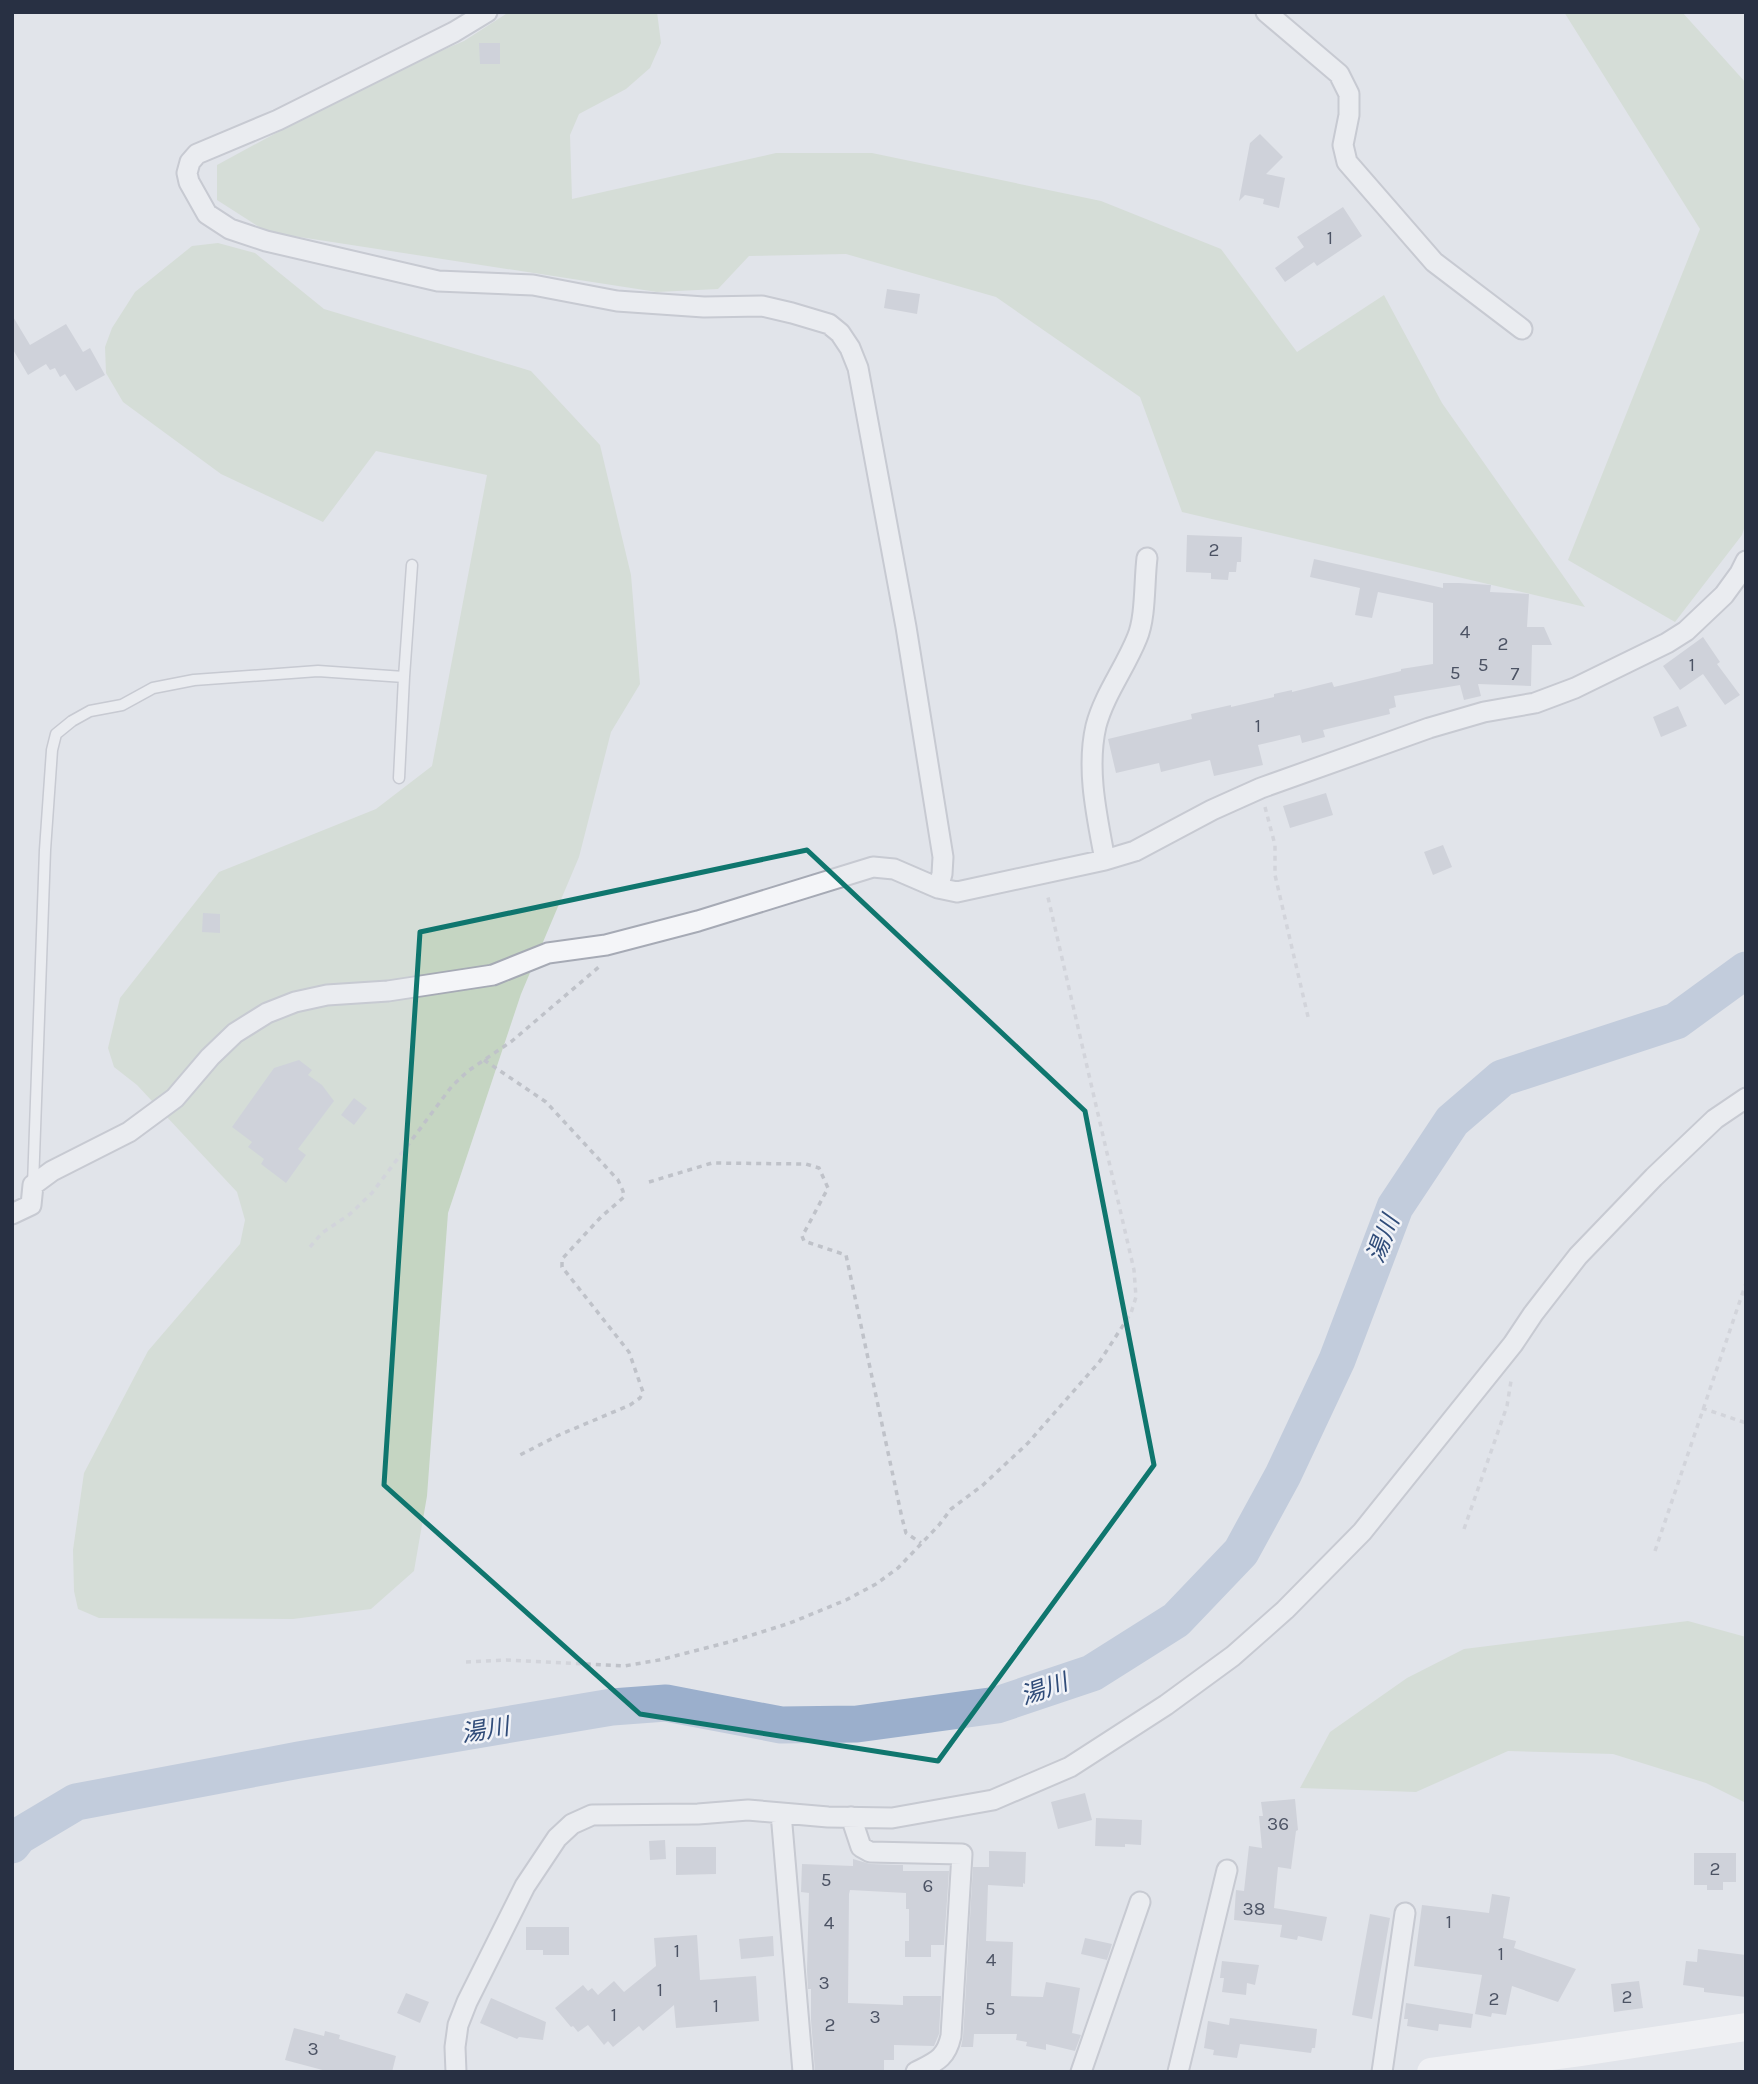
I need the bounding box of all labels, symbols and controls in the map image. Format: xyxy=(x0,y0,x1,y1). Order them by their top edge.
house number: 1 xyxy=(1327,227,1333,249)
house number: 2 xyxy=(1208,539,1220,561)
house number: 4 xyxy=(1460,621,1471,643)
house number: 2 xyxy=(1497,633,1509,655)
house number: 5 xyxy=(1478,654,1488,676)
house number: 1 xyxy=(1689,654,1695,676)
house number: 5 xyxy=(1450,662,1460,684)
house number: 7 xyxy=(1511,663,1520,685)
house number: 1 xyxy=(1255,715,1261,737)
water label: 湯川 xyxy=(1361,1209,1406,1266)
water label: 湯川 xyxy=(1017,1667,1074,1710)
water label: 湯川 xyxy=(459,1712,514,1748)
house number: 36 xyxy=(1267,1813,1289,1835)
house number: 2 xyxy=(1709,1858,1721,1880)
house number: 5 xyxy=(821,1869,831,1891)
house number: 6 xyxy=(923,1875,933,1897)
house number: 38 xyxy=(1243,1898,1265,1920)
house number: 1 xyxy=(1446,1911,1452,1933)
house number: 4 xyxy=(824,1912,835,1934)
house number: 1 xyxy=(674,1940,680,1962)
house number: 1 xyxy=(1498,1943,1504,1965)
house number: 4 xyxy=(986,1949,997,1971)
house number: 3 xyxy=(818,1972,830,1994)
house number: 1 xyxy=(657,1979,663,2001)
house number: 2 xyxy=(1621,1986,1633,2008)
house number: 2 xyxy=(1488,1988,1500,2010)
house number: 1 xyxy=(713,1995,719,2017)
house number: 5 xyxy=(985,1998,995,2020)
house number: 1 xyxy=(611,2004,617,2026)
house number: 3 xyxy=(869,2006,881,2028)
house number: 2 xyxy=(824,2014,836,2036)
house number: 3 xyxy=(307,2038,319,2060)

